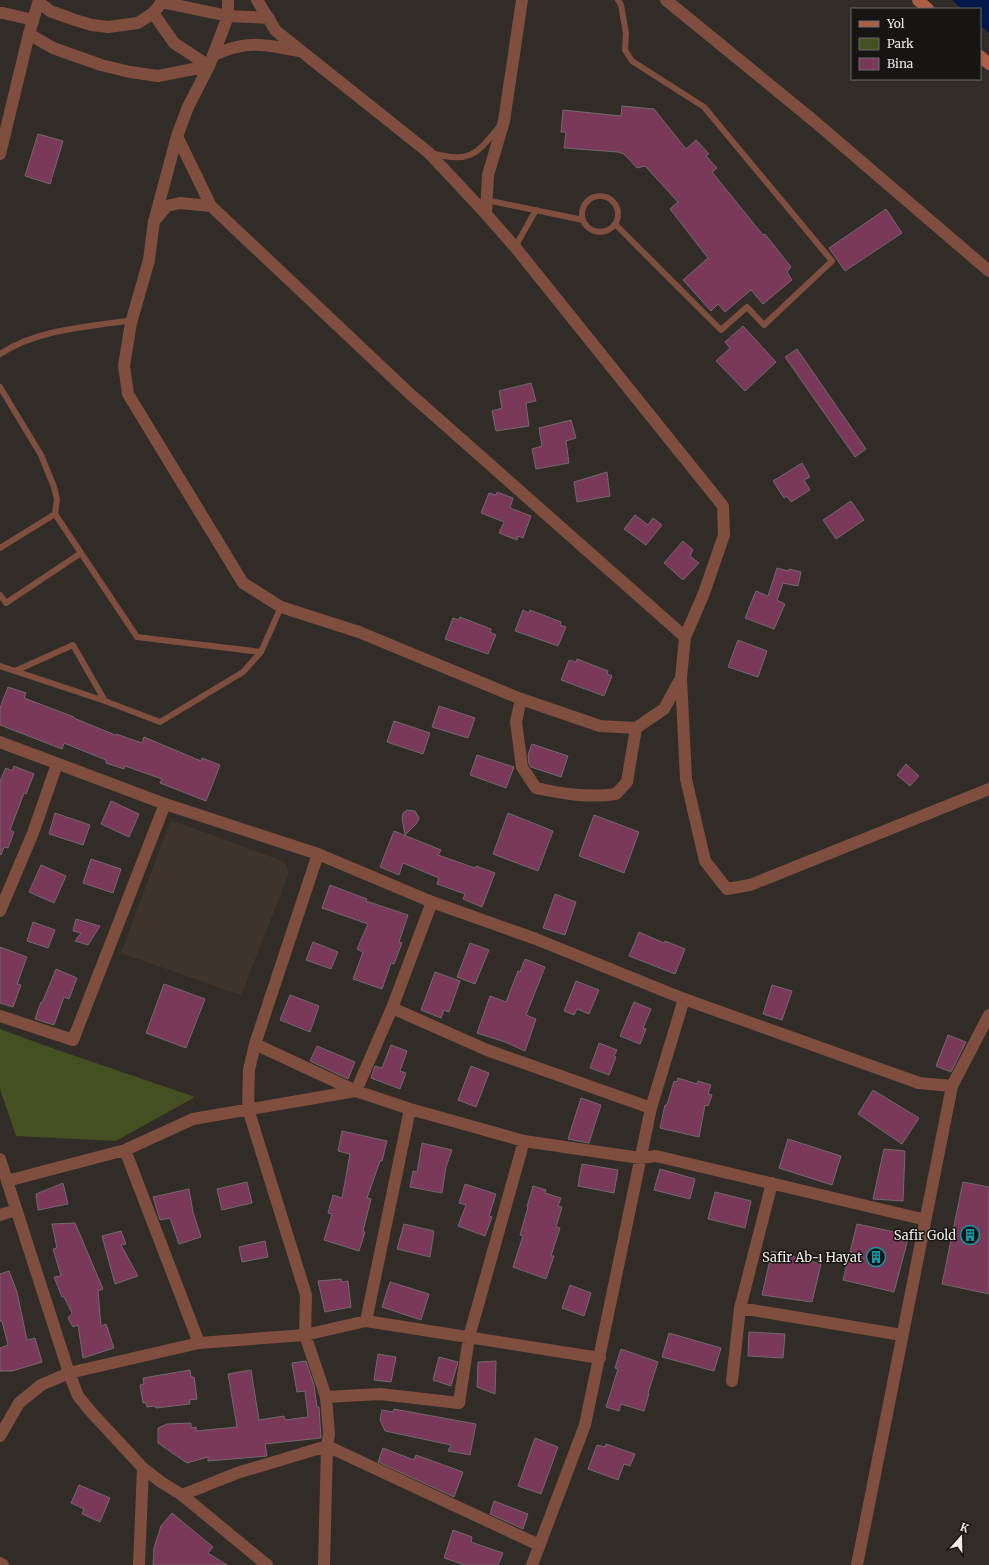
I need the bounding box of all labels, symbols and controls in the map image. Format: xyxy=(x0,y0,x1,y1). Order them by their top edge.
legend xyxy=(851,8,981,80)
text: Yol xyxy=(886,16,905,31)
text: Park xyxy=(887,36,914,51)
text: Bina xyxy=(887,56,914,71)
building icon: Safir Gold xyxy=(959,1224,981,1246)
place label: Safir Gold xyxy=(894,1227,956,1244)
building icon: Safir Ab-ı Hayat xyxy=(865,1246,887,1268)
place label: Safir Ab-ı Hayat xyxy=(762,1249,862,1266)
north arrow xyxy=(941,1517,981,1557)
text: K xyxy=(958,1520,971,1536)

